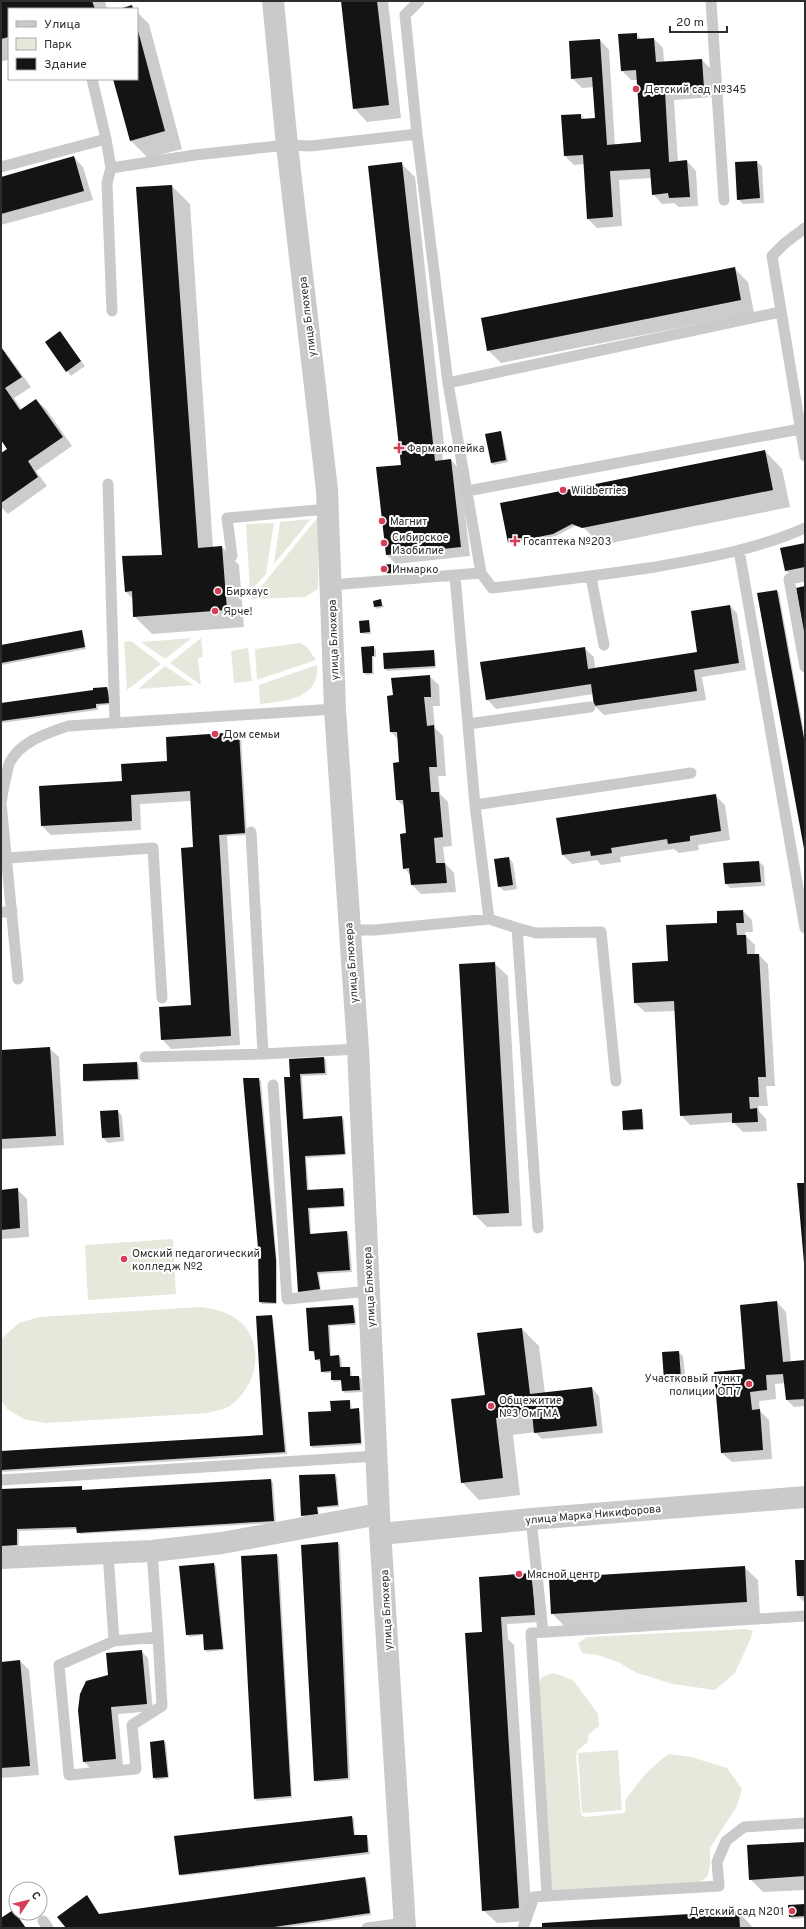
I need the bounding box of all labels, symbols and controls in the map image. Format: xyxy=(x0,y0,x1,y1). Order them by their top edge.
legend xyxy=(8,8,138,80)
scale bar xyxy=(670,8,727,34)
text: 20 m xyxy=(676,15,704,31)
text: Улица xyxy=(44,17,80,33)
text: Парк xyxy=(44,37,72,53)
text: Здание xyxy=(44,57,87,73)
place label: Детский сад №345 xyxy=(644,83,747,97)
marker: Детский сад №345 xyxy=(631,84,641,94)
street label: улица Блюхера xyxy=(296,276,320,358)
place label: Фармакопейка xyxy=(407,442,485,456)
marker: Фармакопейка xyxy=(394,443,404,453)
place label: Wildberries xyxy=(571,484,627,498)
marker: Wildberries xyxy=(558,485,568,495)
place label: Магнит xyxy=(390,515,427,529)
marker: Магнит xyxy=(377,516,387,526)
place label: Сибирское Изобилие xyxy=(392,531,449,558)
place label: Госаптека №203 xyxy=(523,535,611,549)
marker: Госаптека №203 xyxy=(510,536,520,546)
marker: Сибирское Изобилие xyxy=(379,538,389,548)
place label: Инмарко xyxy=(392,563,438,577)
marker: Инмарко xyxy=(379,564,389,574)
place label: Бирхаус xyxy=(226,585,269,599)
marker: Бирхаус xyxy=(213,586,223,596)
street label: улица Блюхера xyxy=(326,599,342,681)
place label: Ярче! xyxy=(223,605,252,619)
marker: Ярче! xyxy=(210,606,220,616)
place label: Дом семьи xyxy=(223,728,280,742)
marker: Дом семьи xyxy=(210,729,220,739)
street label: улица Блюхера xyxy=(342,922,362,1004)
street label: улица Блюхера xyxy=(361,1246,379,1328)
place label: Омский педагогический колледж №2 xyxy=(132,1247,260,1274)
marker: Омский педагогический колледж №2 xyxy=(119,1254,129,1264)
place label: Участковый пункт полиции ОП 7 xyxy=(644,1372,741,1399)
marker: Участковый пункт полиции ОП 7 xyxy=(744,1379,754,1389)
place label: Общежитие №3 ОмГМА xyxy=(499,1394,562,1421)
marker: Общежитие №3 ОмГМА xyxy=(486,1401,496,1411)
street label: улица Марка Никифорова xyxy=(525,1502,662,1528)
place label: Мясной центр xyxy=(527,1568,600,1582)
street label: улица Блюхера xyxy=(378,1569,396,1651)
marker: Мясной центр xyxy=(514,1569,524,1579)
north arrow xyxy=(8,1881,48,1921)
text: С xyxy=(28,1889,43,1903)
place label: Детский сад N201 xyxy=(689,1905,784,1919)
marker: Детский сад N201 xyxy=(787,1906,797,1916)

